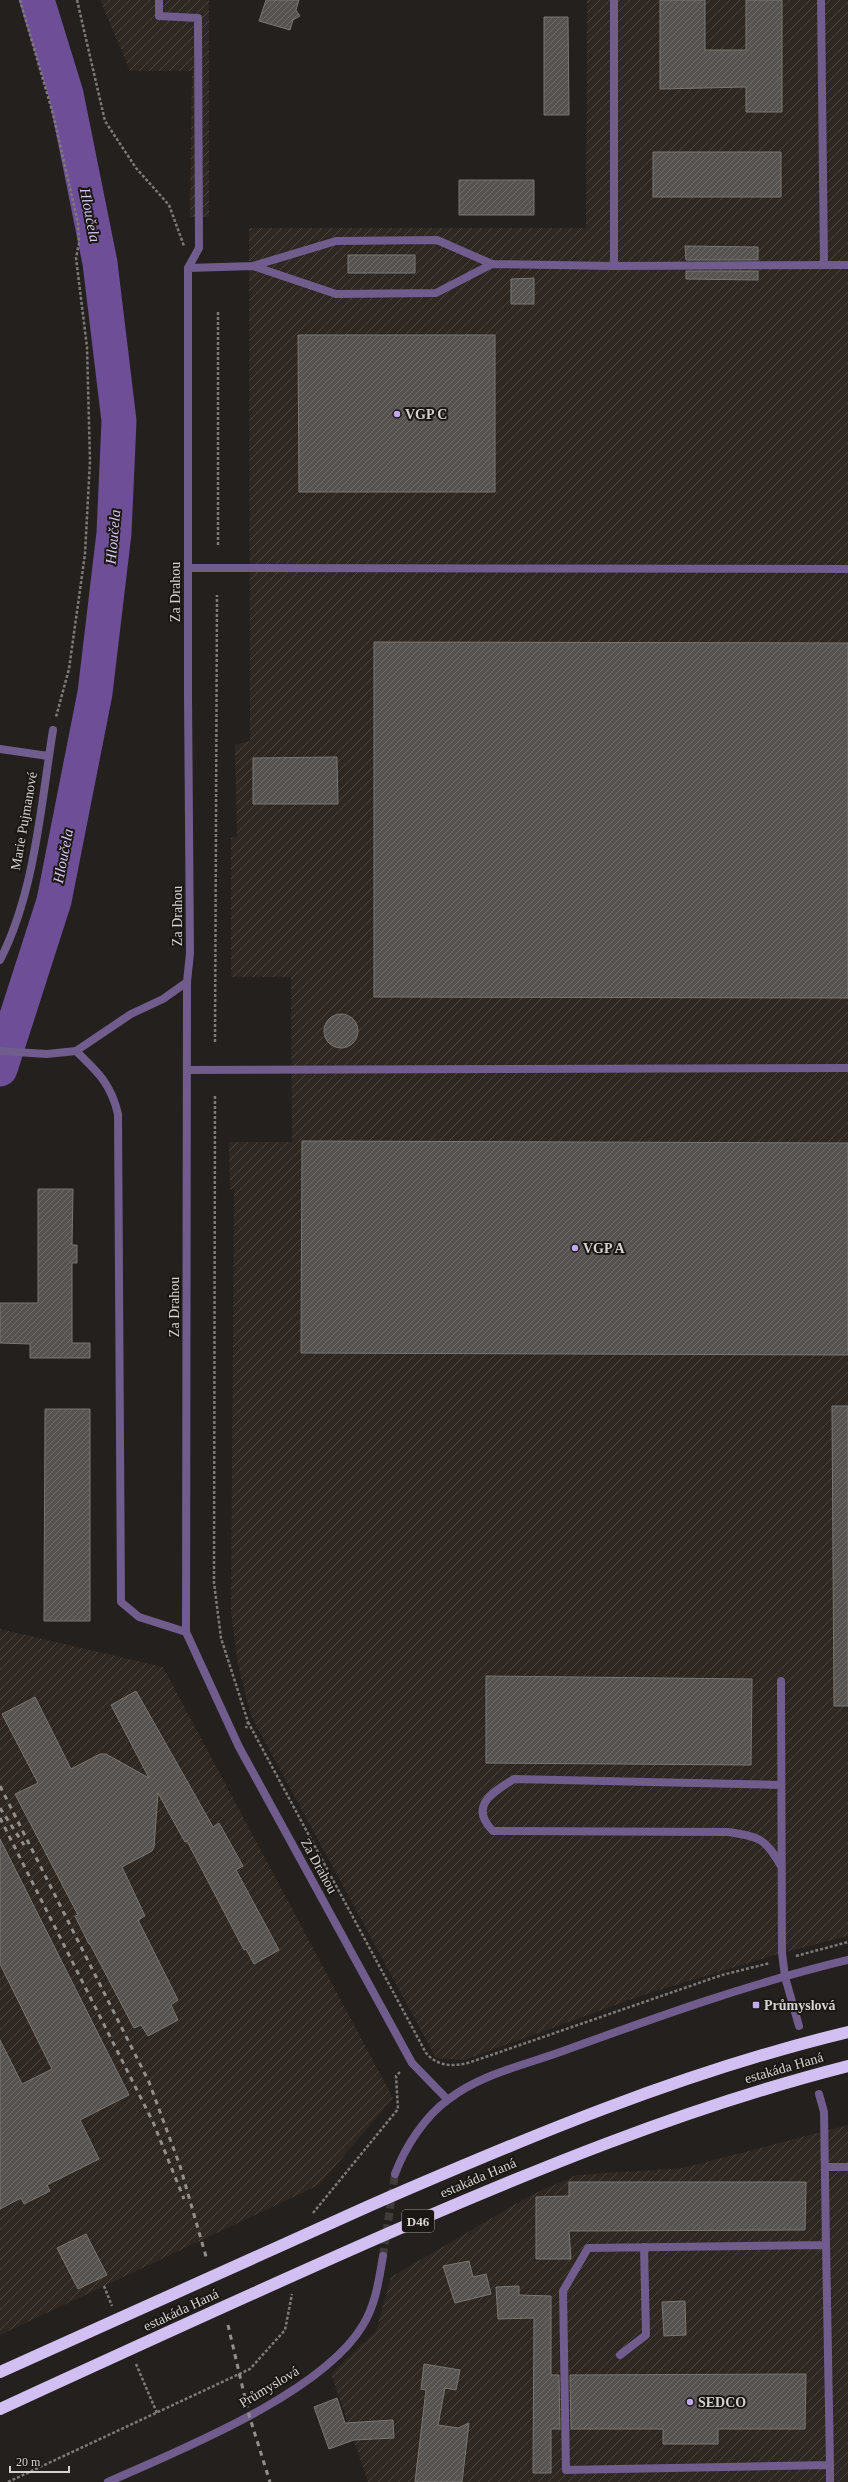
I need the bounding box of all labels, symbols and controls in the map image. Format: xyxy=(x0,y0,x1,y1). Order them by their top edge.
water label: Hloučela xyxy=(77,186,103,244)
place label: VGP C xyxy=(405,407,447,422)
marker: VGP C xyxy=(392,409,402,419)
water label: Hloučela xyxy=(103,509,123,566)
street label: Za Drahou xyxy=(168,562,183,622)
street label: Marie Pujmanové xyxy=(8,770,40,872)
water label: Hloučela xyxy=(50,827,76,885)
street label: Za Drahou xyxy=(170,886,185,946)
place label: VGP A xyxy=(583,1241,626,1256)
marker: VGP A xyxy=(570,1243,580,1253)
street label: Za Drahou xyxy=(167,1277,182,1337)
street label: Za Drahou xyxy=(298,1836,340,1896)
place label: Průmyslová xyxy=(764,1998,836,2013)
marker: Průmyslová xyxy=(751,2000,761,2010)
street label: estakáda Haná xyxy=(743,2049,826,2086)
street label: estakáda Haná xyxy=(438,2155,519,2201)
road number: D46 xyxy=(402,2210,434,2232)
street label: estakáda Haná xyxy=(141,2286,222,2334)
street label: Průmyslová xyxy=(236,2363,302,2411)
place label: SEDCO xyxy=(698,2395,746,2410)
marker: SEDCO xyxy=(685,2397,695,2407)
scale bar xyxy=(10,2448,69,2474)
text: 20 m xyxy=(16,2455,41,2469)

